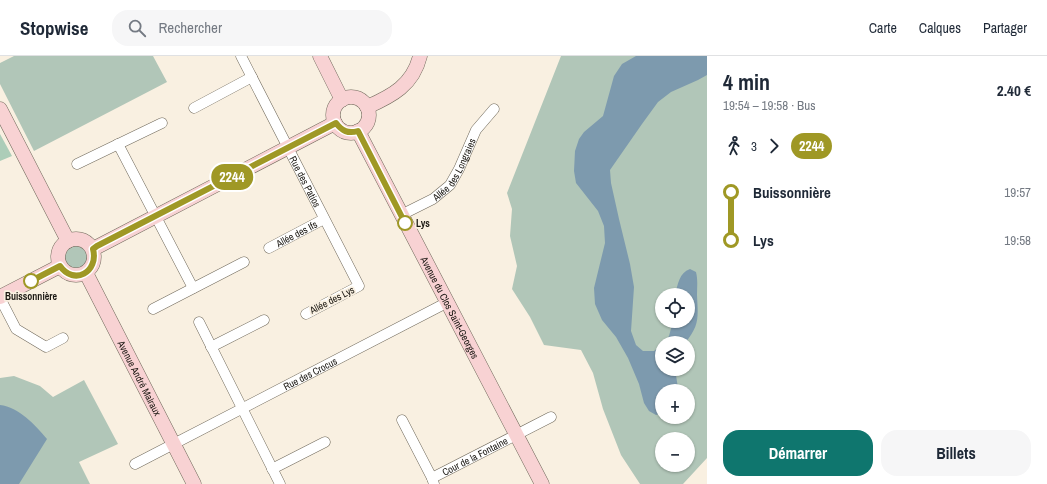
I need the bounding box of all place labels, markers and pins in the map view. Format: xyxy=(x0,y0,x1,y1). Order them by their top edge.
marker: Lys xyxy=(397,215,413,231)
place label: Lys xyxy=(416,217,430,230)
marker: Buissonnière xyxy=(23,273,39,289)
place label: Buissonnière xyxy=(5,290,57,303)

